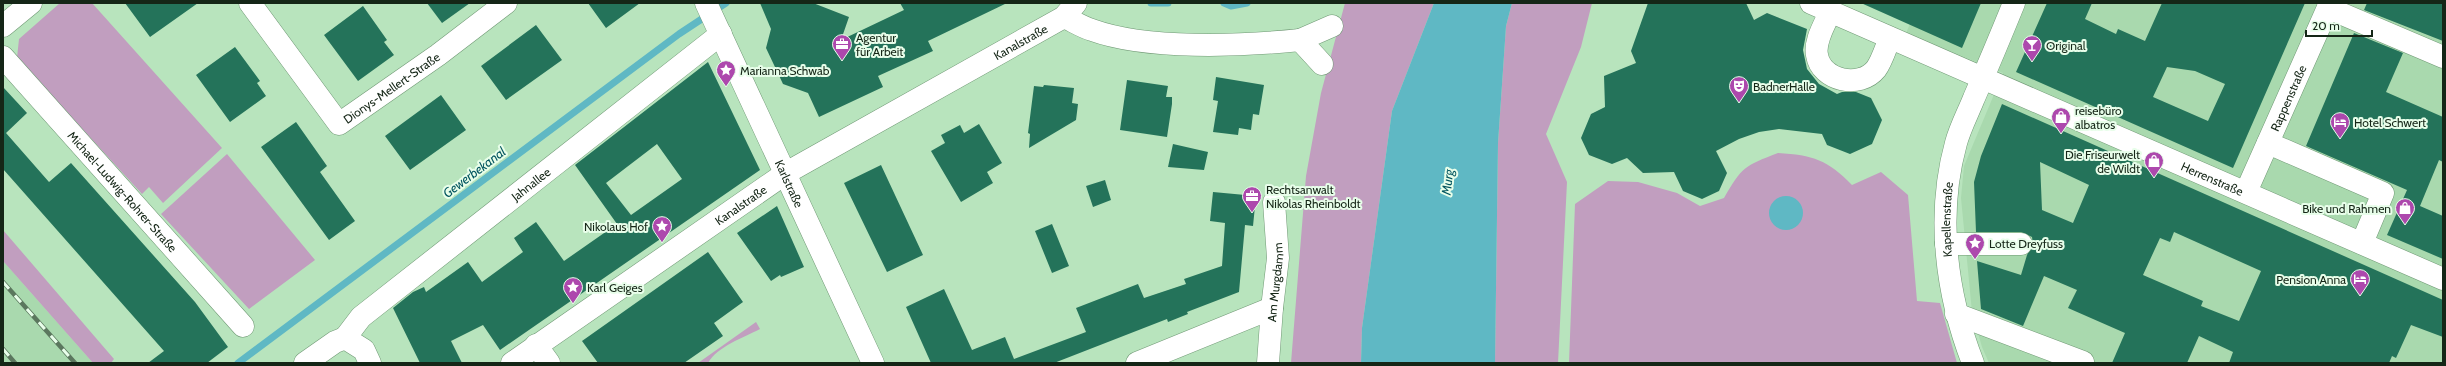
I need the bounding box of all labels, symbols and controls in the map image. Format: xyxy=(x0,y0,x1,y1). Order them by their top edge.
scale bar xyxy=(2306,12,2372,38)
text: 20 m xyxy=(2312,18,2340,33)
street label: Kanalstraße xyxy=(991,20,1050,63)
place label: Agentur für Arbeit xyxy=(856,30,903,59)
office icon: Agentur für Arbeit xyxy=(831,33,853,61)
bar icon: Original xyxy=(2021,34,2043,62)
place label: Original xyxy=(2046,38,2086,53)
street label: Dionys-Mellert-Straße xyxy=(340,49,442,126)
place icon: Marianna Schwab xyxy=(715,59,737,87)
place label: Marianna Schwab xyxy=(740,63,830,78)
street label: Rappenstraße xyxy=(2267,63,2309,133)
theatre icon: BadnerHalle xyxy=(1728,75,1750,103)
place label: BadnerHalle xyxy=(1753,79,1815,94)
place label: reisebüro albatros xyxy=(2075,103,2122,132)
shop icon: reisebüro albatros xyxy=(2050,106,2072,134)
hotel icon: Hotel Schwert xyxy=(2329,111,2351,139)
place label: Hotel Schwert xyxy=(2354,115,2426,130)
street label: Michael-Ludwig-Rohrer-Straße xyxy=(65,128,181,255)
water label: Gewerbekanal xyxy=(439,143,509,201)
place label: Die Friseurwelt de Wildt xyxy=(2065,147,2140,176)
shop icon: Die Friseurwelt de Wildt xyxy=(2143,150,2165,178)
street label: Karlstraße xyxy=(772,157,807,210)
street label: Herrenstraße xyxy=(2179,158,2246,198)
street label: Jahnallee xyxy=(507,164,553,204)
water label: Murg xyxy=(1437,167,1457,197)
street label: Kanalstraße xyxy=(712,181,769,228)
street label: Kapellenstraße xyxy=(1938,181,1956,258)
place label: Rechtsanwalt Nikolas Rheinboldt xyxy=(1266,182,1361,211)
office icon: Rechtsanwalt Nikolas Rheinboldt xyxy=(1241,185,1263,213)
shop icon: Bike und Rahmen xyxy=(2394,197,2416,225)
place label: Bike und Rahmen xyxy=(2302,201,2391,216)
place icon: Nikolaus Hof xyxy=(651,215,673,243)
place label: Nikolaus Hof xyxy=(584,219,648,234)
place icon: Lotte Dreyfuss xyxy=(1964,232,1986,260)
place label: Lotte Dreyfuss xyxy=(1989,236,2063,251)
street label: Am Murgdamm xyxy=(1264,242,1286,323)
hotel icon: Pension Anna xyxy=(2349,268,2371,296)
place label: Pension Anna xyxy=(2276,272,2346,287)
place icon: Karl Geiges xyxy=(562,276,584,304)
place label: Karl Geiges xyxy=(587,280,643,295)

